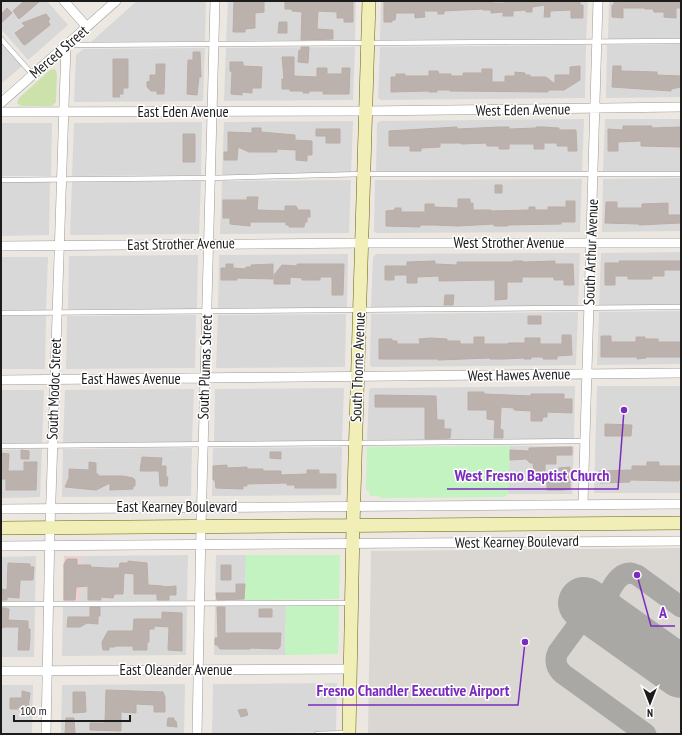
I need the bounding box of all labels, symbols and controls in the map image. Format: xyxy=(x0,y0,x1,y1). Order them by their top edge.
street label: Merced Street xyxy=(25,21,92,82)
street label: West Eden Avenue xyxy=(476,99,570,120)
street label: East Eden Avenue xyxy=(137,102,229,121)
street label: South Arthur Avenue xyxy=(579,198,602,306)
street label: East Strother Avenue xyxy=(127,233,235,254)
street label: West Strother Avenue xyxy=(454,233,565,252)
street label: South Thorne Avenue xyxy=(346,312,369,422)
street label: South Plumas Street xyxy=(193,314,216,420)
street label: South Modoc Street xyxy=(42,338,65,440)
street label: West Hawes Avenue xyxy=(467,364,571,385)
street label: East Hawes Avenue xyxy=(81,369,181,388)
callout: West Fresno Baptist Church xyxy=(447,461,618,489)
text: West Fresno Baptist Church xyxy=(454,465,609,485)
street label: East Kearney Boulevard xyxy=(117,497,237,516)
street label: West Kearney Boulevard xyxy=(455,531,579,552)
callout: A xyxy=(651,598,675,626)
text: A xyxy=(658,602,668,622)
street label: East Oleander Avenue xyxy=(120,660,232,679)
callout: Fresno Chandler Executive Airport xyxy=(308,677,518,705)
text: Fresno Chandler Executive Airport xyxy=(317,680,510,700)
north arrow xyxy=(630,683,670,723)
scale bar xyxy=(14,697,130,723)
text: 100 m xyxy=(20,703,47,718)
text: N xyxy=(647,706,653,720)

